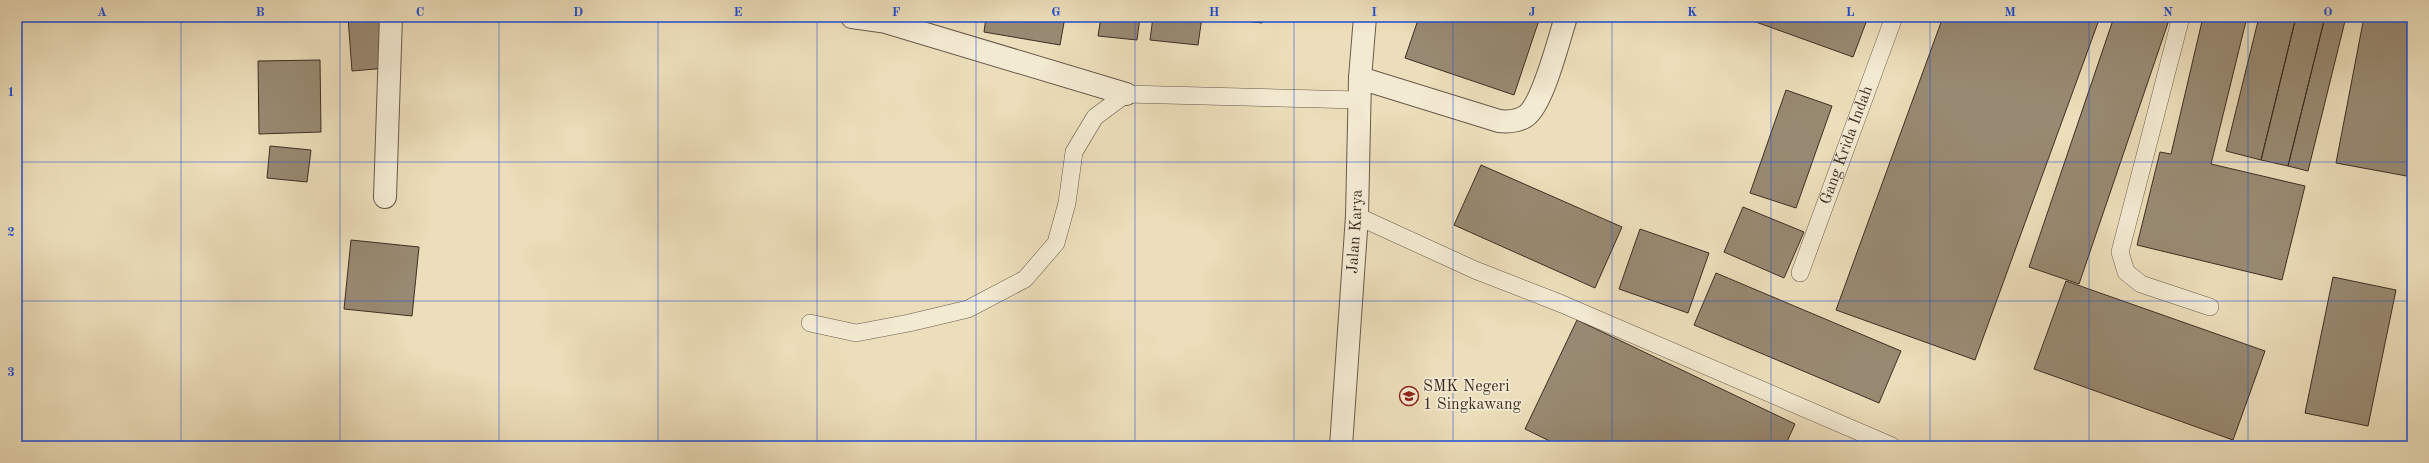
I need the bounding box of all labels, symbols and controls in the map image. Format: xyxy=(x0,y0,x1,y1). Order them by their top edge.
text: A xyxy=(97,6,107,19)
text: B xyxy=(255,6,265,19)
text: C xyxy=(416,6,424,19)
text: D xyxy=(573,6,583,19)
text: E xyxy=(734,6,743,19)
text: F xyxy=(892,6,901,19)
text: G xyxy=(1051,6,1061,19)
text: H xyxy=(1209,6,1220,19)
text: I xyxy=(1371,6,1377,19)
text: J xyxy=(1528,6,1536,19)
text: K xyxy=(1687,6,1697,19)
text: L xyxy=(1846,6,1855,19)
text: M xyxy=(2004,6,2016,19)
text: N xyxy=(2163,6,2173,19)
text: O xyxy=(2323,6,2333,19)
street label: Gang Krida Indah xyxy=(1818,84,1876,207)
text: 1 xyxy=(7,86,15,99)
street label: Jalan Karya xyxy=(1345,189,1366,274)
text: 2 xyxy=(7,226,15,239)
text: 3 xyxy=(7,366,15,379)
place label: SMK Negeri 1 Singkawang xyxy=(1423,379,1522,413)
school or university icon: SMK Negeri 1 Singkawang xyxy=(1398,385,1420,407)

